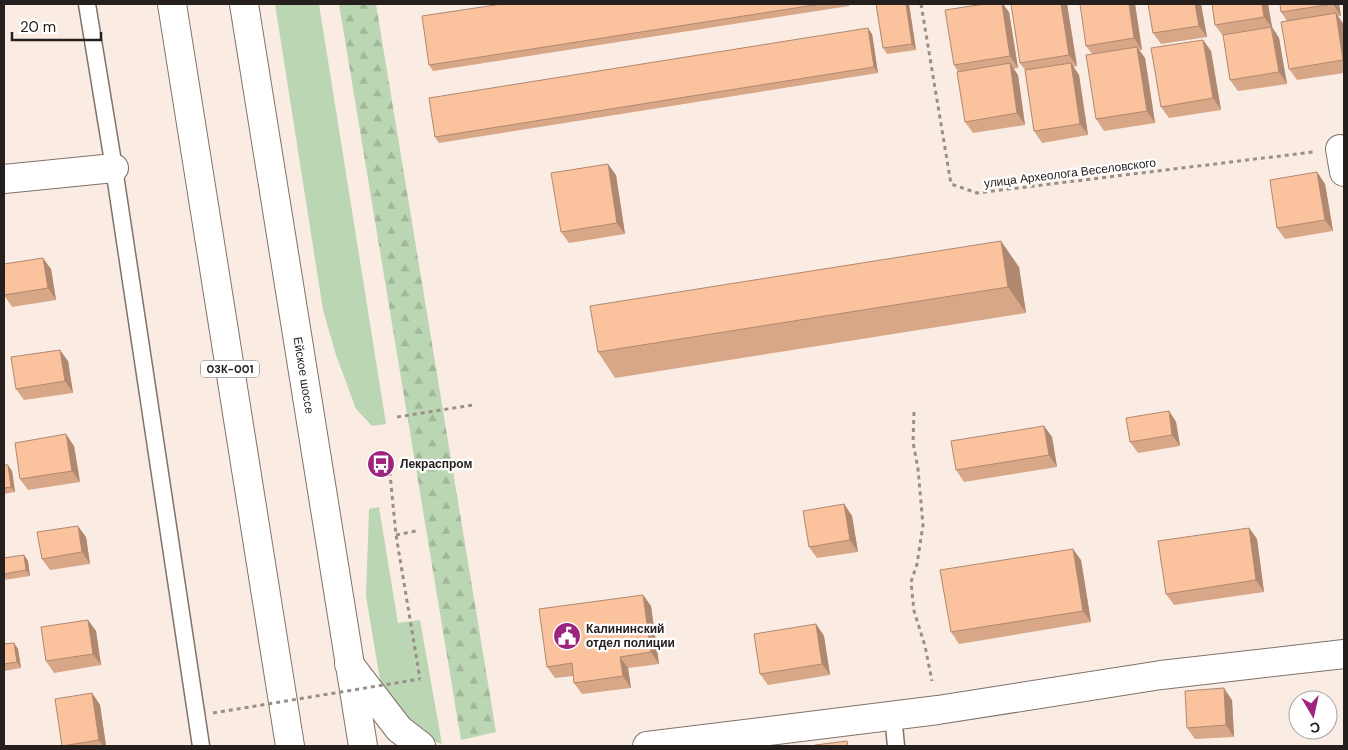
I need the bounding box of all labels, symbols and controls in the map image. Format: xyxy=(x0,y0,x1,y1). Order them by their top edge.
scale bar xyxy=(12,10,101,42)
text: 20 m xyxy=(20,17,56,37)
street label: улица Археолога Веселовского xyxy=(983,154,1157,192)
street label: Ейское шоссе xyxy=(289,336,318,415)
road number: 03К-001 xyxy=(201,360,259,378)
bus stop icon: Лекраспром xyxy=(366,449,396,479)
place label: Лекраспром xyxy=(400,456,473,472)
public building icon: Калининский отдел полиции xyxy=(552,621,582,651)
place label: Калининский отдел полиции xyxy=(586,621,675,651)
north arrow xyxy=(1288,690,1338,740)
text: С xyxy=(1309,718,1321,738)

